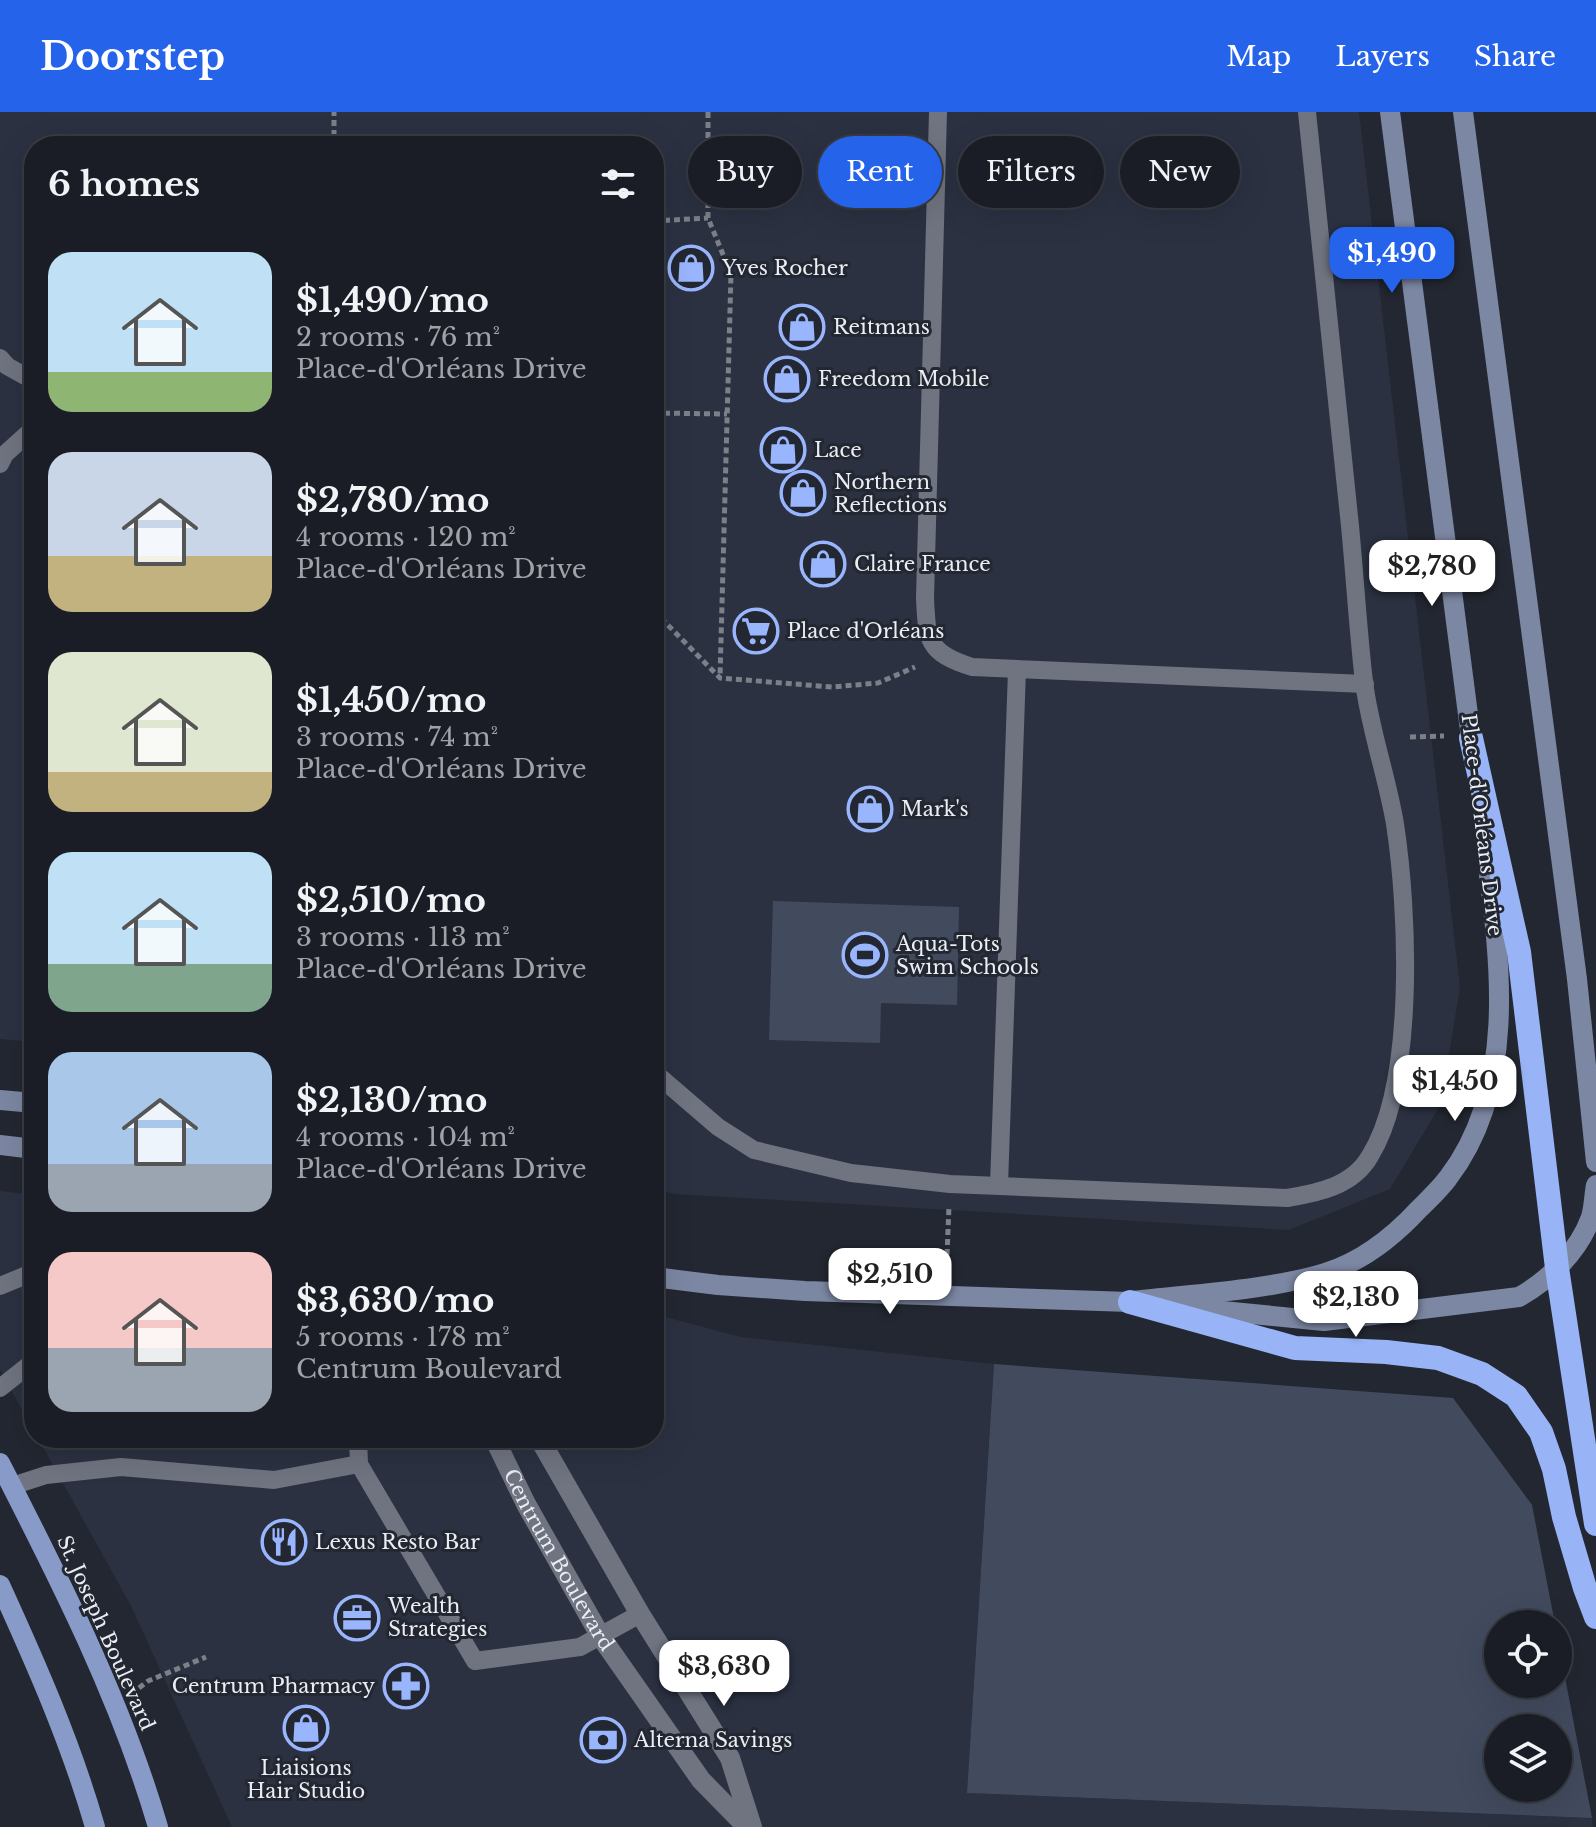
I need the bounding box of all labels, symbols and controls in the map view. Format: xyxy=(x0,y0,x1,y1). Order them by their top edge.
text: Doorstep xyxy=(40,33,225,80)
text: Map xyxy=(1226,39,1291,74)
text: Layers xyxy=(1335,39,1430,74)
text: Share xyxy=(1474,39,1556,74)
chip: Buy xyxy=(688,136,802,208)
chip: Rent xyxy=(818,136,942,208)
chip: Filters xyxy=(958,136,1104,208)
chip: New xyxy=(1120,136,1240,208)
icon: filters xyxy=(596,162,640,206)
text: 6 homes xyxy=(48,163,200,205)
pin: $1,490 xyxy=(1327,227,1457,295)
text: $1,490 xyxy=(1347,237,1437,269)
shop icon: Yves Rocher xyxy=(667,244,715,292)
place label: Yves Rocher xyxy=(721,256,848,280)
text: $1,490/mo xyxy=(296,279,489,321)
icon: home xyxy=(112,284,208,380)
shop icon: Reitmans xyxy=(778,303,826,351)
place label: Reitmans xyxy=(833,315,930,339)
text: 2 rooms · 76 m² xyxy=(296,321,500,353)
text: Place-d'Orléans Drive xyxy=(296,353,587,385)
shop icon: Freedom Mobile xyxy=(763,355,811,403)
place label: Freedom Mobile xyxy=(818,367,989,391)
shop icon: Lace xyxy=(759,426,807,474)
place label: Lace xyxy=(814,438,862,462)
shop icon: Northern Reflections xyxy=(779,469,827,517)
place label: Northern Reflections xyxy=(834,470,947,517)
text: $2,780/mo xyxy=(296,479,490,521)
icon: home xyxy=(112,484,208,580)
text: 4 rooms · 120 m² xyxy=(296,521,516,553)
shop icon: Claire France xyxy=(799,540,847,588)
pin: $2,780 xyxy=(1367,540,1497,608)
text: $2,780 xyxy=(1387,550,1477,582)
place label: Claire France xyxy=(854,552,991,576)
text: Place-d'Orléans Drive xyxy=(296,553,587,585)
supermarket icon: Place d'Orléans xyxy=(732,607,780,655)
place label: Place d'Orléans xyxy=(787,619,944,643)
text: $1,450/mo xyxy=(296,679,486,721)
icon: home xyxy=(112,684,208,780)
street label: Place-d'Orléans Drive xyxy=(1456,713,1508,937)
text: 3 rooms · 74 m² xyxy=(296,721,498,753)
text: Place-d'Orléans Drive xyxy=(296,753,587,785)
shop icon: Mark's xyxy=(846,785,894,833)
place label: Mark's xyxy=(901,797,969,821)
text: $2,510/mo xyxy=(296,879,486,921)
icon: home xyxy=(112,884,208,980)
text: 3 rooms · 113 m² xyxy=(296,921,510,953)
sports icon: Aqua-Tots Swim Schools xyxy=(841,931,889,979)
place label: Aqua-Tots Swim Schools xyxy=(895,932,1039,979)
text: Place-d'Orléans Drive xyxy=(296,953,587,985)
pin: $1,450 xyxy=(1390,1055,1520,1123)
text: $1,450 xyxy=(1411,1065,1499,1097)
text: $2,130/mo xyxy=(296,1079,487,1121)
icon: home xyxy=(112,1084,208,1180)
text: 4 rooms · 104 m² xyxy=(296,1121,515,1153)
text: Place-d'Orléans Drive xyxy=(296,1153,587,1185)
pin: $2,510 xyxy=(825,1248,955,1316)
text: $2,510 xyxy=(847,1258,933,1290)
pin: $2,130 xyxy=(1291,1271,1421,1339)
text: $3,630/mo xyxy=(296,1279,495,1321)
text: $2,130 xyxy=(1312,1281,1400,1313)
icon: home xyxy=(112,1284,208,1380)
text: 5 rooms · 178 m² xyxy=(296,1321,510,1353)
text: Centrum Boulevard xyxy=(296,1353,562,1385)
street label: Centrum Boulevard xyxy=(499,1465,619,1656)
restaurant icon: Lexus Resto Bar xyxy=(260,1518,308,1566)
place label: Lexus Resto Bar xyxy=(315,1530,480,1554)
street label: St. Joseph Boulevard xyxy=(52,1532,160,1734)
office icon: Wealth Strategies xyxy=(333,1594,381,1642)
place label: Wealth Strategies xyxy=(387,1594,487,1641)
map controls xyxy=(1484,1610,1572,1802)
button: locate xyxy=(1484,1610,1572,1698)
pin: $3,630 xyxy=(659,1640,789,1708)
text: $3,630 xyxy=(677,1650,771,1682)
pharmacy icon: Centrum Pharmacy xyxy=(382,1662,430,1710)
place label: Centrum Pharmacy xyxy=(172,1674,375,1698)
shop icon: Liaisions Hair Studio xyxy=(282,1704,330,1752)
button: layers xyxy=(1484,1714,1572,1802)
bank icon: Alterna Savings xyxy=(579,1716,627,1764)
place label: Alterna Savings xyxy=(633,1728,792,1752)
place label: Liaisions Hair Studio xyxy=(247,1756,365,1803)

